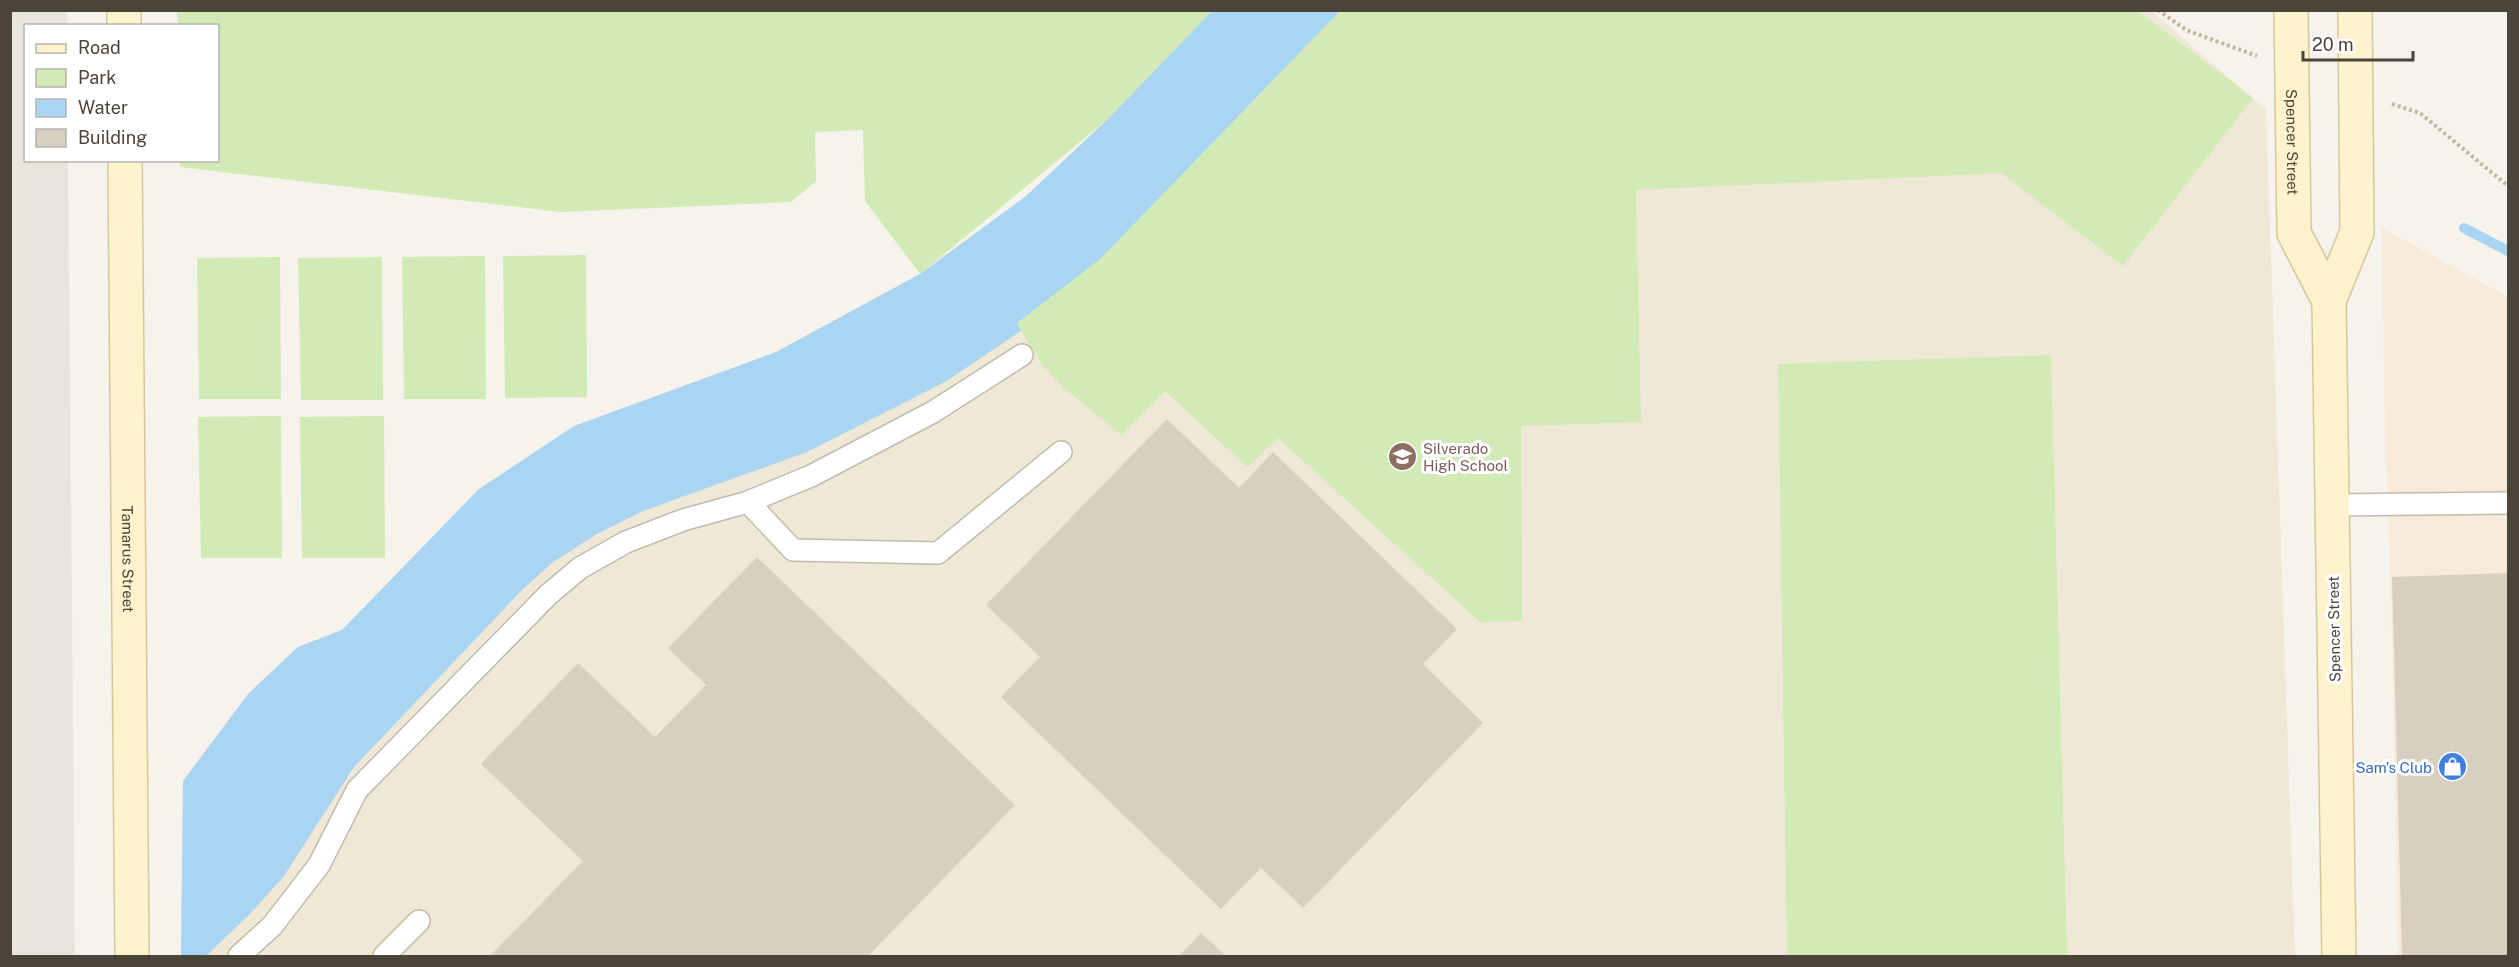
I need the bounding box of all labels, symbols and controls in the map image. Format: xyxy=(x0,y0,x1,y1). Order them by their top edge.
legend xyxy=(24,24,219,162)
scale bar xyxy=(2303,24,2412,62)
text: 20 m xyxy=(2312,34,2354,55)
text: Road xyxy=(78,37,121,58)
text: Park xyxy=(78,67,116,88)
street label: Spencer Street xyxy=(2284,89,2302,195)
text: Water xyxy=(78,97,128,118)
text: Building xyxy=(78,127,147,148)
place label: Silverado High School xyxy=(1423,440,1508,474)
school or university icon: Silverado High School xyxy=(1386,441,1418,473)
street label: Tamarus Street xyxy=(120,505,137,613)
street label: Spencer Street xyxy=(2325,576,2343,682)
shop icon: Sam's Club xyxy=(2437,751,2469,783)
place label: Sam's Club xyxy=(2355,759,2432,776)

